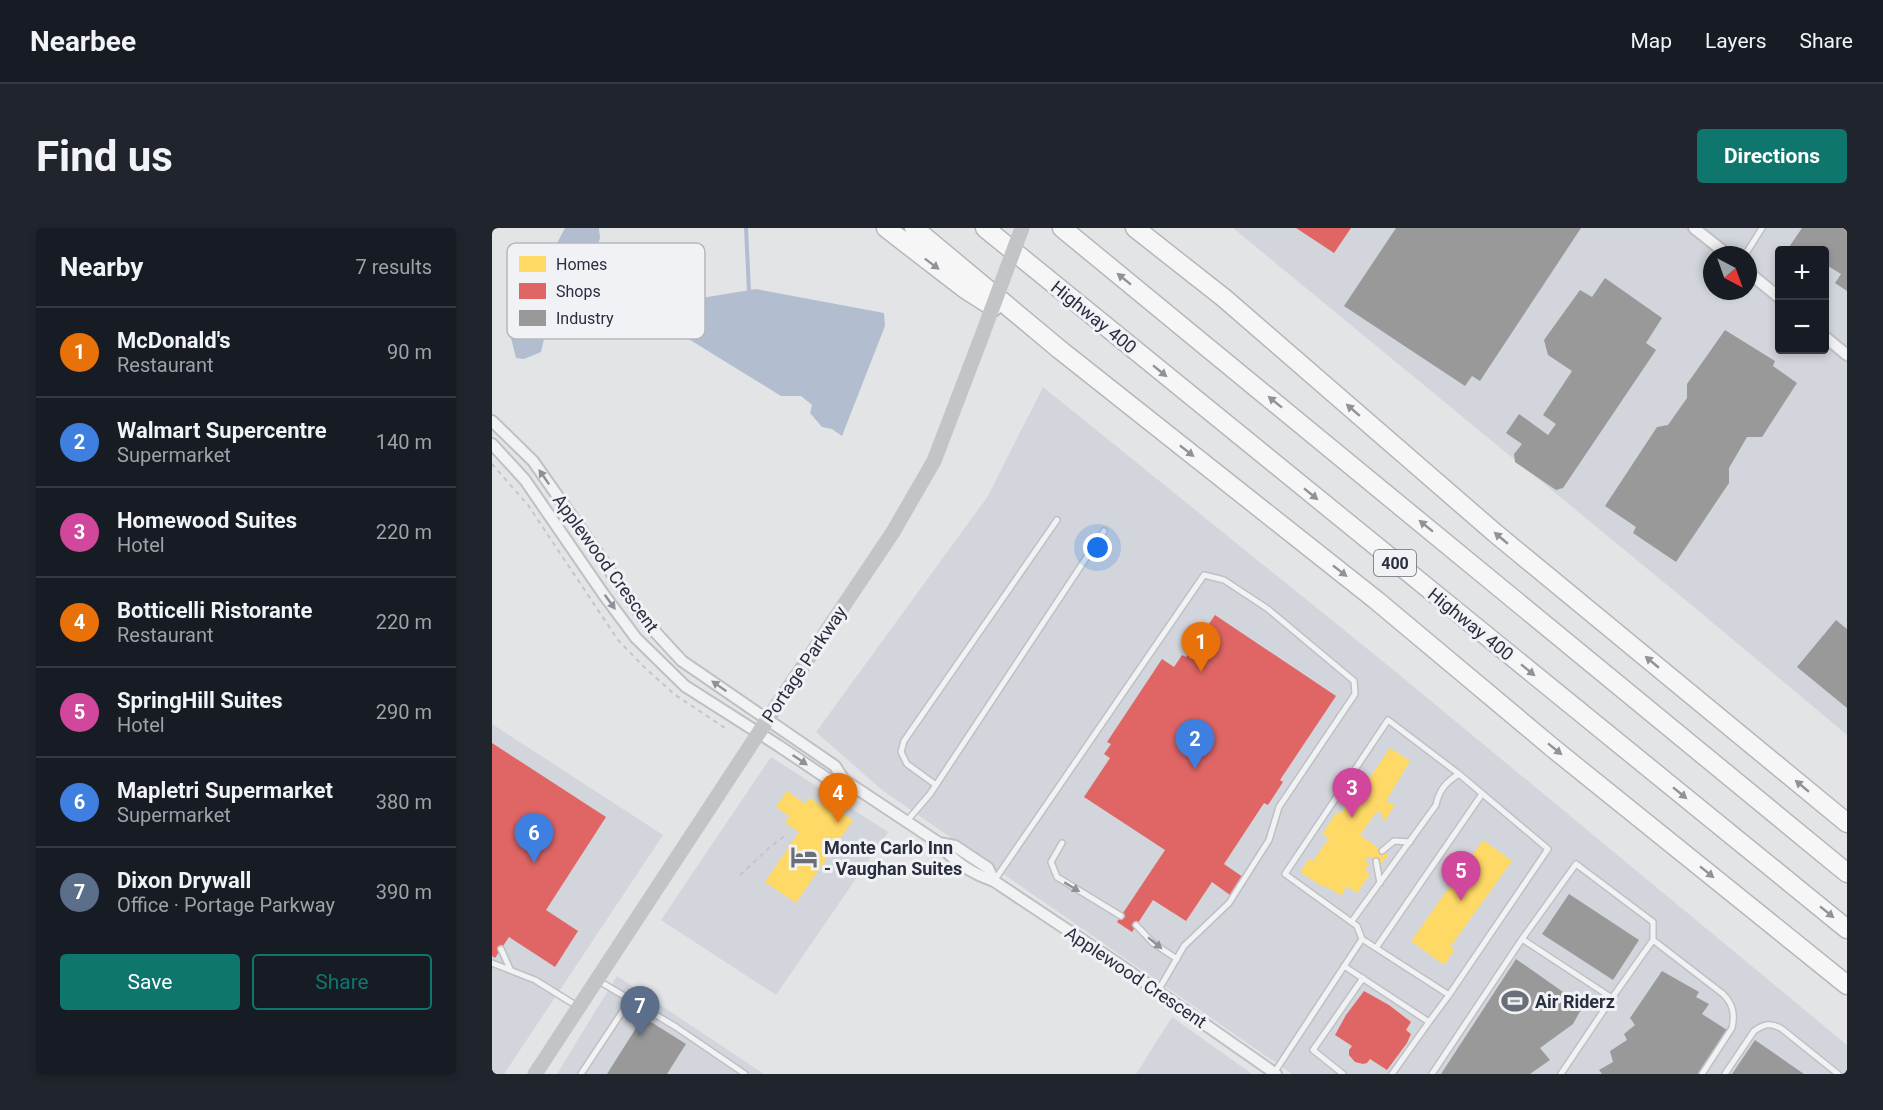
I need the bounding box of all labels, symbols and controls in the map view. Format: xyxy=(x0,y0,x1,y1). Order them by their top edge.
text: Nearbee xyxy=(30,25,136,58)
text: Map xyxy=(1630,29,1672,53)
text: Layers xyxy=(1705,29,1766,53)
text: Share xyxy=(1799,29,1853,53)
button: Directions xyxy=(1697,129,1847,183)
text: Find us xyxy=(36,132,173,181)
legend xyxy=(507,243,705,339)
north arrow xyxy=(1703,246,1757,300)
map controls xyxy=(1775,246,1829,354)
button: + xyxy=(1775,246,1829,300)
text: Nearby xyxy=(60,252,143,282)
text: 7 results xyxy=(356,255,432,279)
text: Homes xyxy=(556,255,607,274)
one-way arrow xyxy=(924,257,940,270)
one-way arrow xyxy=(1116,272,1132,285)
street label: Highway 400 xyxy=(1047,276,1141,358)
text: Shops xyxy=(556,282,601,301)
button: − xyxy=(1775,300,1829,354)
text: Industry xyxy=(556,309,614,328)
text: McDonald's xyxy=(117,328,231,353)
text: 1 xyxy=(74,340,85,364)
text: 90 m xyxy=(387,340,432,364)
text: Restaurant xyxy=(117,353,214,377)
one-way arrow xyxy=(1152,364,1167,377)
one-way arrow xyxy=(1267,396,1283,409)
one-way arrow xyxy=(1346,403,1361,417)
text: Walmart Supercentre xyxy=(117,418,327,443)
text: 2 xyxy=(74,430,85,454)
text: 140 m xyxy=(376,430,432,454)
text: Supermarket xyxy=(117,443,231,467)
one-way arrow xyxy=(1179,444,1195,457)
one-way arrow xyxy=(538,469,550,485)
one-way arrow xyxy=(1304,488,1319,500)
street label: Applewood Crescent xyxy=(549,490,663,636)
text: Homewood Suites xyxy=(117,508,297,533)
one-way arrow xyxy=(1418,519,1434,532)
text: 3 xyxy=(74,520,85,544)
text: 220 m xyxy=(376,520,432,544)
one-way arrow xyxy=(1493,531,1509,544)
text: Hotel xyxy=(117,533,165,557)
your location xyxy=(1083,533,1112,562)
road number: 400 xyxy=(1374,550,1416,576)
one-way arrow xyxy=(1333,565,1348,577)
street label: Highway 400 xyxy=(1424,583,1518,665)
one-way arrow xyxy=(603,595,615,610)
text: Botticelli Ristorante xyxy=(117,598,312,623)
street label: Portage Parkway xyxy=(757,601,851,726)
text: 4 xyxy=(74,610,85,634)
text: 220 m xyxy=(376,610,432,634)
pin: 1 xyxy=(1182,622,1220,672)
text: Restaurant xyxy=(117,623,214,647)
one-way arrow xyxy=(1644,656,1659,669)
one-way arrow xyxy=(1520,664,1536,677)
one-way arrow xyxy=(711,680,727,692)
text: SpringHill Suites xyxy=(117,688,282,713)
text: 5 xyxy=(74,700,85,724)
text: 290 m xyxy=(376,700,432,724)
text: Hotel xyxy=(117,713,165,737)
pin: 2 xyxy=(1176,720,1214,769)
one-way arrow xyxy=(1547,743,1563,756)
one-way arrow xyxy=(792,754,809,765)
pin: 3 xyxy=(1332,768,1372,818)
pin: 4 xyxy=(818,774,858,823)
text: Mapletri Supermarket xyxy=(117,778,333,803)
one-way arrow xyxy=(1795,780,1810,793)
one-way arrow xyxy=(1672,786,1687,799)
text: 6 xyxy=(74,790,85,814)
text: 380 m xyxy=(376,790,432,814)
text: Supermarket xyxy=(117,803,231,827)
pin: 6 xyxy=(514,814,554,863)
place label: Monte Carlo Inn - Vaughan Suites xyxy=(824,837,962,879)
hotel icon: Monte Carlo Inn - Vaughan Suites xyxy=(789,842,819,872)
pin: 5 xyxy=(1442,852,1480,901)
one-way arrow xyxy=(1699,865,1715,878)
text: Dixon Drywall xyxy=(117,868,251,893)
text: 7 xyxy=(74,880,85,904)
text: 390 m xyxy=(376,880,432,904)
one-way arrow xyxy=(1064,881,1081,892)
text: Office · Portage Parkway xyxy=(117,893,335,917)
one-way arrow xyxy=(1819,906,1835,919)
street label: Applewood Crescent xyxy=(1061,922,1211,1032)
one-way arrow xyxy=(1147,937,1163,950)
button: Save xyxy=(60,954,240,1010)
button: Share xyxy=(252,954,432,1010)
pin: 7 xyxy=(620,986,660,1036)
sports icon: Air Riderz xyxy=(1500,986,1530,1016)
place label: Air Riderz xyxy=(1535,991,1615,1012)

